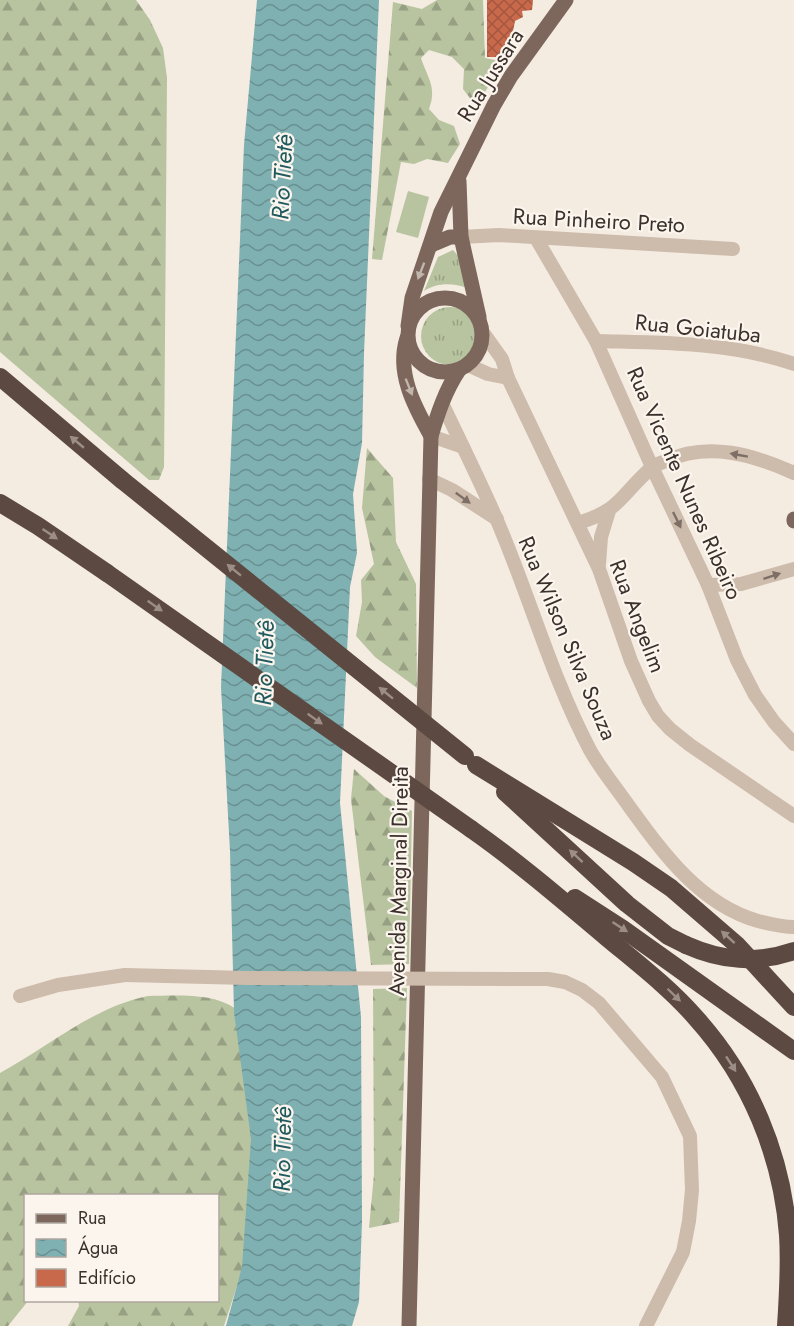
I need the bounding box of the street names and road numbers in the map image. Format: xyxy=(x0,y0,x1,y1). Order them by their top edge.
street label: Rua Jussara xyxy=(449,22,531,128)
street label: Rua Pinheiro Preto xyxy=(512,200,686,240)
street label: Rua Goiatuba xyxy=(633,305,763,351)
street label: Rua Vicente Nunes Ribeiro xyxy=(619,362,751,604)
street label: Rua Wilson Silva Souza xyxy=(511,531,625,745)
street label: Rua Angelim xyxy=(602,555,674,677)
street label: Avenida Marginal Direita xyxy=(380,766,416,996)

